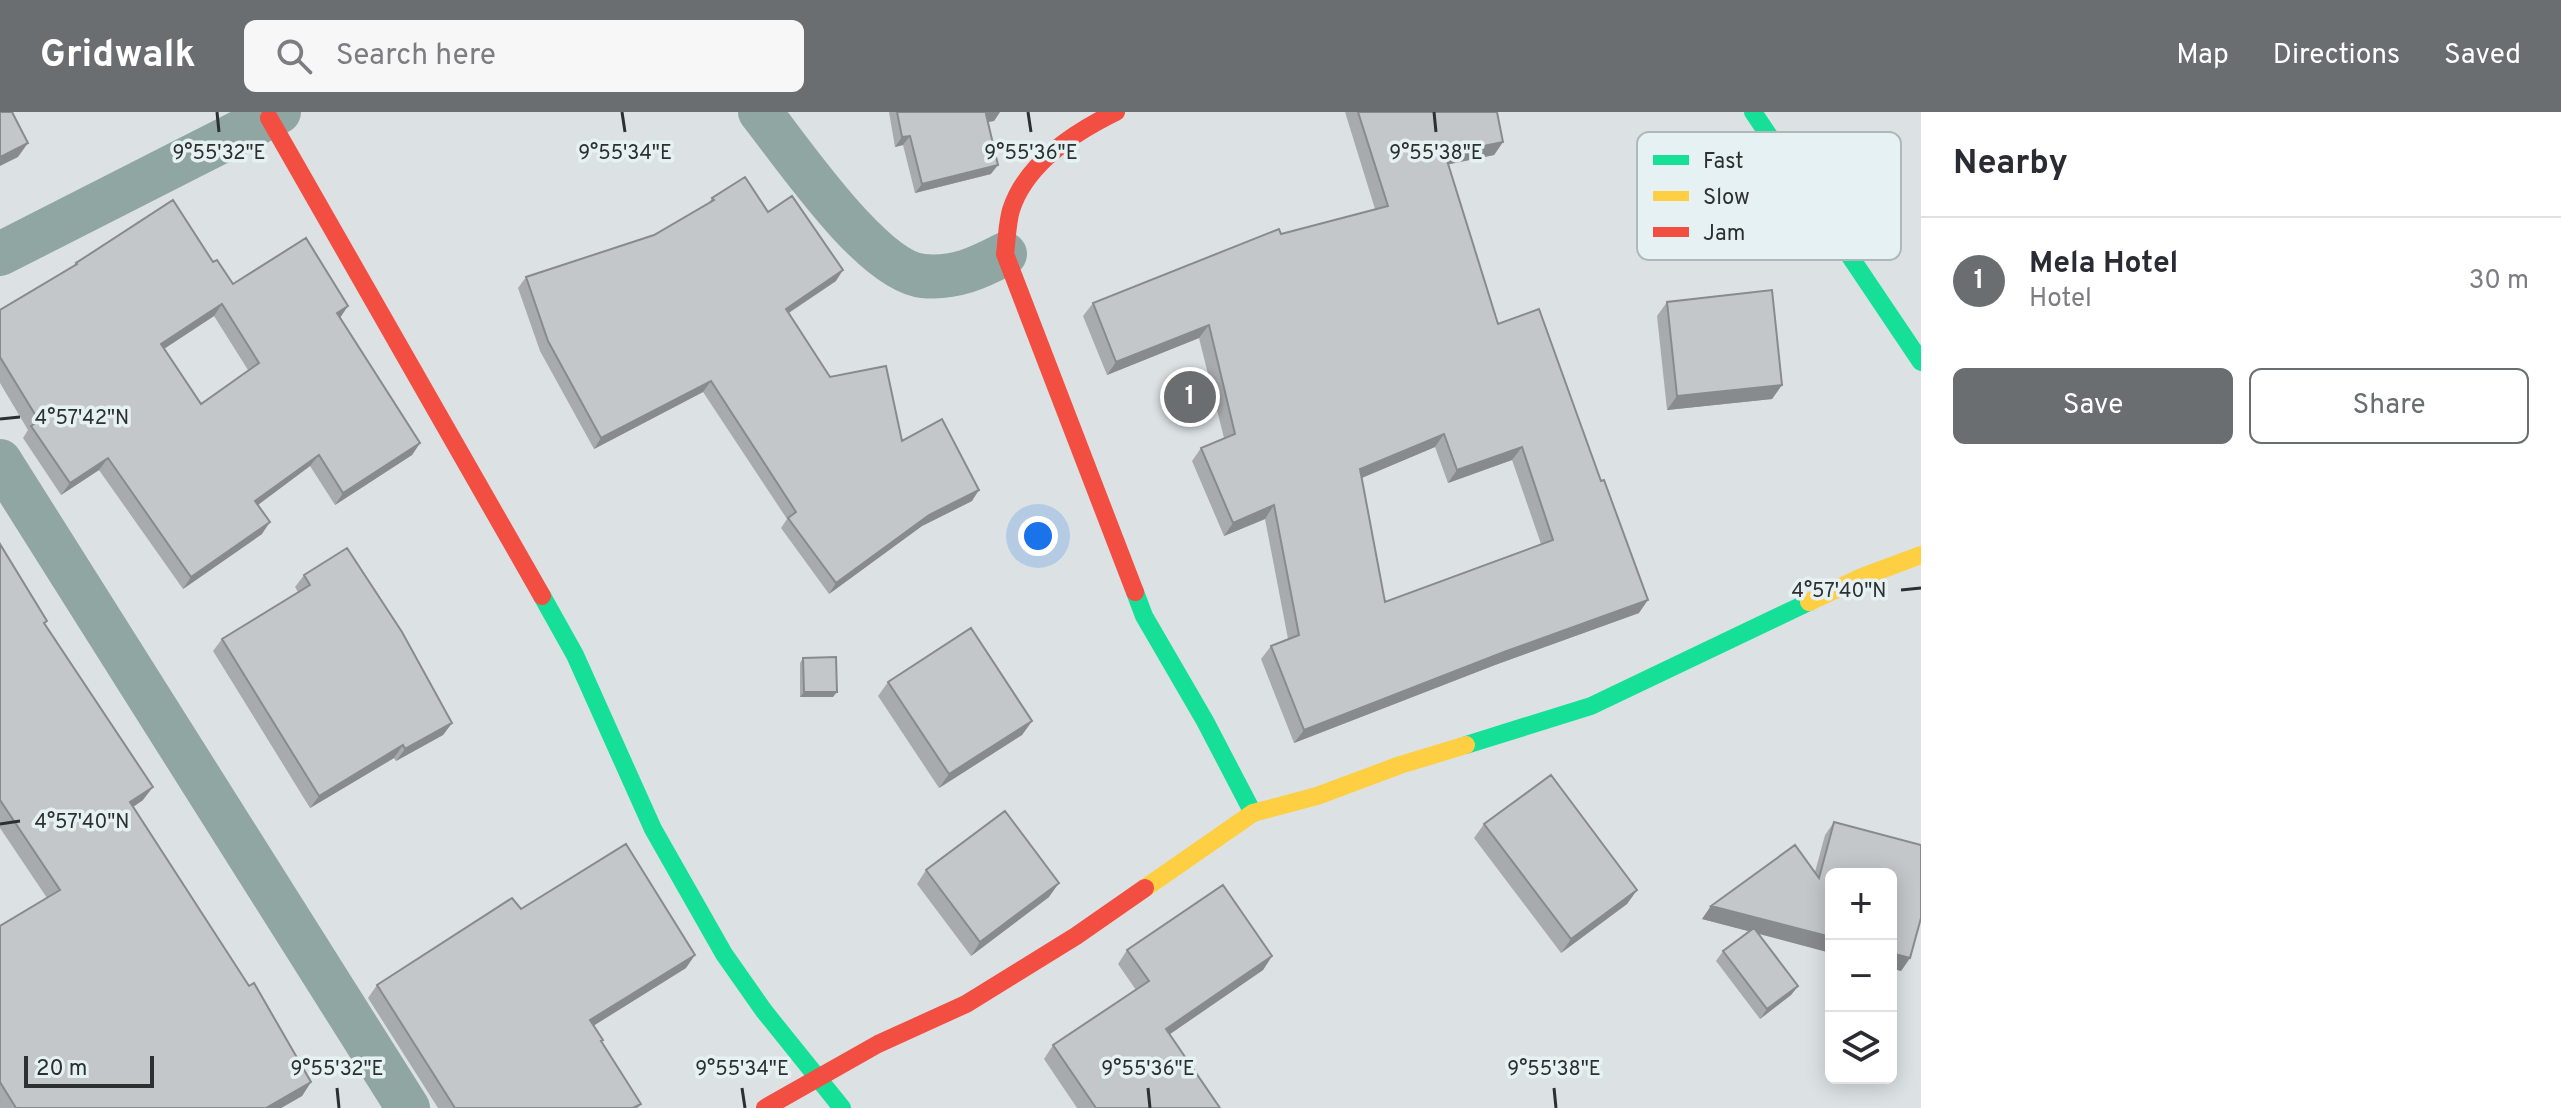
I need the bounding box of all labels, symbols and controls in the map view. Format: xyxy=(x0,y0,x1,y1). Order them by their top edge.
search box xyxy=(244,20,804,92)
text: Gridwalk xyxy=(40,32,196,81)
icon: search xyxy=(272,34,316,78)
text: Search here xyxy=(336,38,496,75)
text: Map xyxy=(2176,38,2229,74)
text: Directions xyxy=(2273,38,2400,74)
text: Saved xyxy=(2444,38,2521,74)
legend xyxy=(1637,132,1901,260)
text: 9°55'32"E xyxy=(172,141,266,167)
text: 9°55'34"E xyxy=(578,141,672,167)
text: 9°55'36"E xyxy=(984,141,1078,167)
text: 9°55'38"E xyxy=(1389,141,1483,167)
text: Nearby xyxy=(1953,143,2068,186)
text: Fast xyxy=(1703,149,1744,176)
text: Slow xyxy=(1703,185,1750,212)
text: Jam xyxy=(1703,221,1746,248)
text: Mela Hotel xyxy=(2029,246,2178,283)
text: 1 xyxy=(1974,265,1984,298)
text: 30 m xyxy=(2469,265,2529,298)
text: Hotel xyxy=(2029,283,2092,316)
pin: 1 xyxy=(1164,367,1216,427)
button: Save xyxy=(1953,368,2233,444)
button: Share xyxy=(2249,368,2529,444)
text: 4°57'42"N xyxy=(35,406,129,432)
your location xyxy=(1018,516,1058,556)
text: 4°57'40"N xyxy=(1791,579,1887,605)
text: 4°57'40"N xyxy=(34,810,130,836)
map controls xyxy=(1825,868,1897,1084)
button: + xyxy=(1825,868,1897,940)
button: − xyxy=(1825,940,1897,1012)
button: layers xyxy=(1825,1012,1897,1084)
scale bar xyxy=(24,1052,154,1088)
text: 20 m xyxy=(36,1056,87,1083)
text: 9°55'32"E xyxy=(290,1057,384,1083)
text: 9°55'34"E xyxy=(695,1057,789,1083)
text: 9°55'36"E xyxy=(1101,1057,1195,1083)
text: 9°55'38"E xyxy=(1507,1057,1601,1083)

